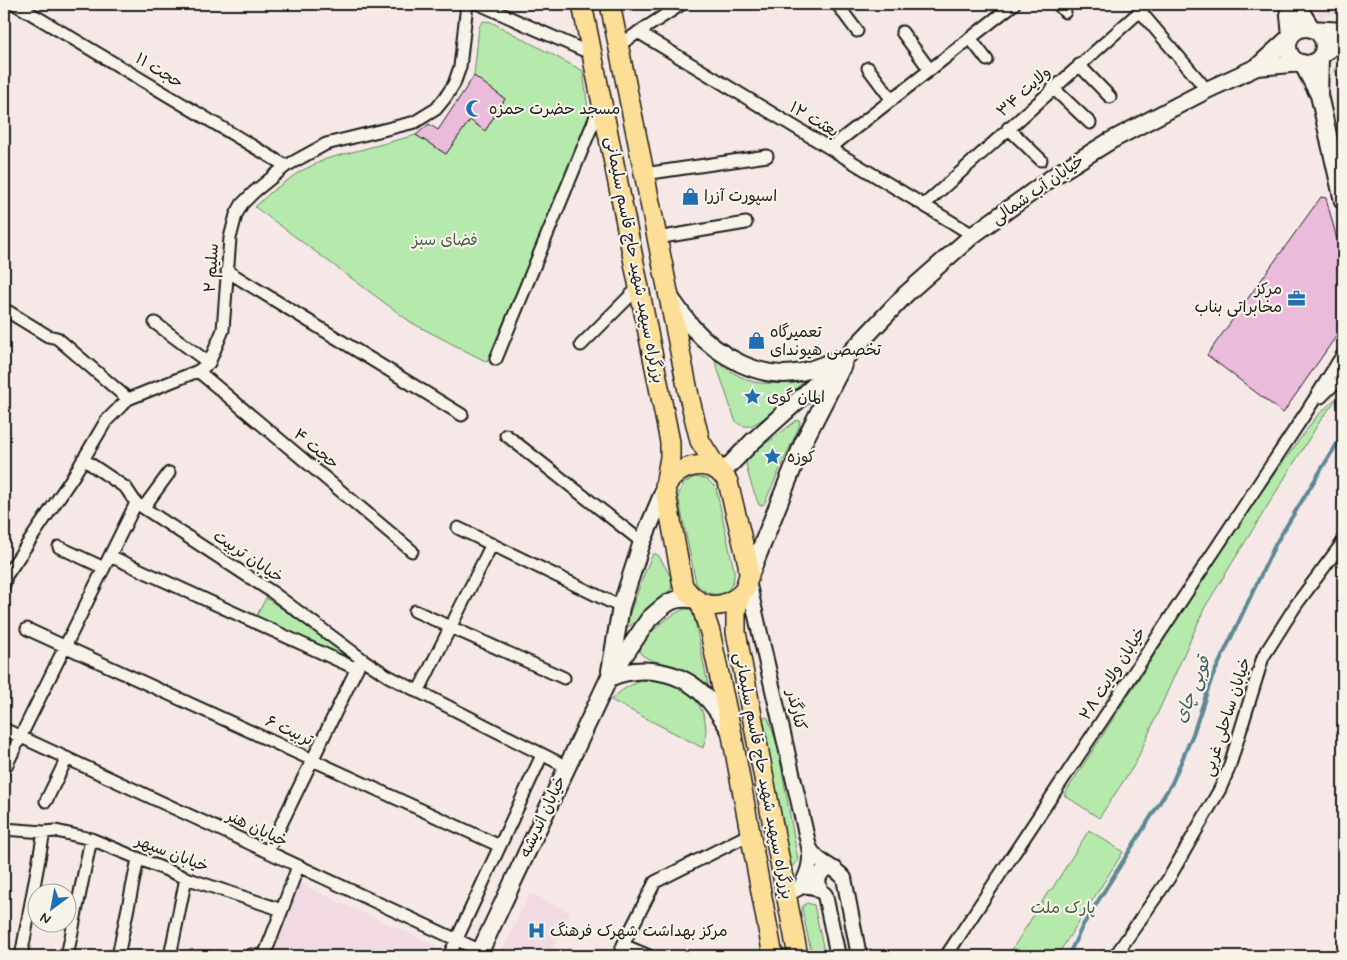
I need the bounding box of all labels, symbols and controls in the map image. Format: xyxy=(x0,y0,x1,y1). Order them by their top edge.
street label: حجت ۱۱ xyxy=(131,48,187,94)
street label: ولایت ۳۴ xyxy=(992,62,1056,122)
street label: بعثت ۱۲ xyxy=(785,97,843,143)
mosque icon: مسجد حضرت حمزه xyxy=(465,99,485,119)
place label: مسجد حضرت حمزه xyxy=(489,99,620,120)
street label: بزرگراه سپهبد شهید حاج قاسم سلیمانی xyxy=(599,135,668,385)
street label: خیابان آب شمالی xyxy=(988,150,1088,230)
shop icon: اسپورت آزرا xyxy=(680,186,700,206)
place label: اسپورت آزرا xyxy=(704,186,777,207)
park label: فضای سبز xyxy=(410,230,478,251)
street label: سلیم ۲ xyxy=(200,243,225,294)
place label: مرکز مخابراتی بناب xyxy=(1195,279,1282,318)
office icon: مرکز مخابراتی بناب xyxy=(1286,288,1306,308)
place label: تعمیرگاه تخصصی هیوندای xyxy=(770,322,881,361)
shop icon: تعمیرگاه تخصصی هیوندای xyxy=(746,331,766,351)
place icon: المان گوی xyxy=(743,387,763,407)
place label: المان گوی xyxy=(767,387,825,408)
street label: حجت ۴ xyxy=(289,424,343,474)
place icon: کوزه xyxy=(763,447,783,467)
place label: کوزه xyxy=(787,447,815,468)
street label: خیابان تربیت xyxy=(209,526,287,588)
street label: خیابان ولایت ۲۸ xyxy=(1075,623,1151,725)
street label: بزرگراه سپهبد شهید حاج قاسم سلیمانی xyxy=(728,651,797,901)
water label: قوبی چای xyxy=(1169,652,1218,727)
street label: خیابان ساحلی غربی xyxy=(1198,655,1256,779)
street label: کنارگذر xyxy=(781,687,811,732)
street label: تربیت ۶ xyxy=(262,711,317,751)
street label: خیابان اندیشه xyxy=(515,773,571,861)
street label: خیابان هنر xyxy=(221,805,291,852)
street label: خیابان سپهر xyxy=(131,830,211,877)
north arrow xyxy=(28,882,78,932)
park label: پارک ملت xyxy=(1031,898,1095,919)
text: N xyxy=(37,908,54,928)
hospital icon: مرکز بهداشت شهرک فرهنگ xyxy=(526,921,546,941)
place label: مرکز بهداشت شهرک فرهنگ xyxy=(550,921,728,942)

